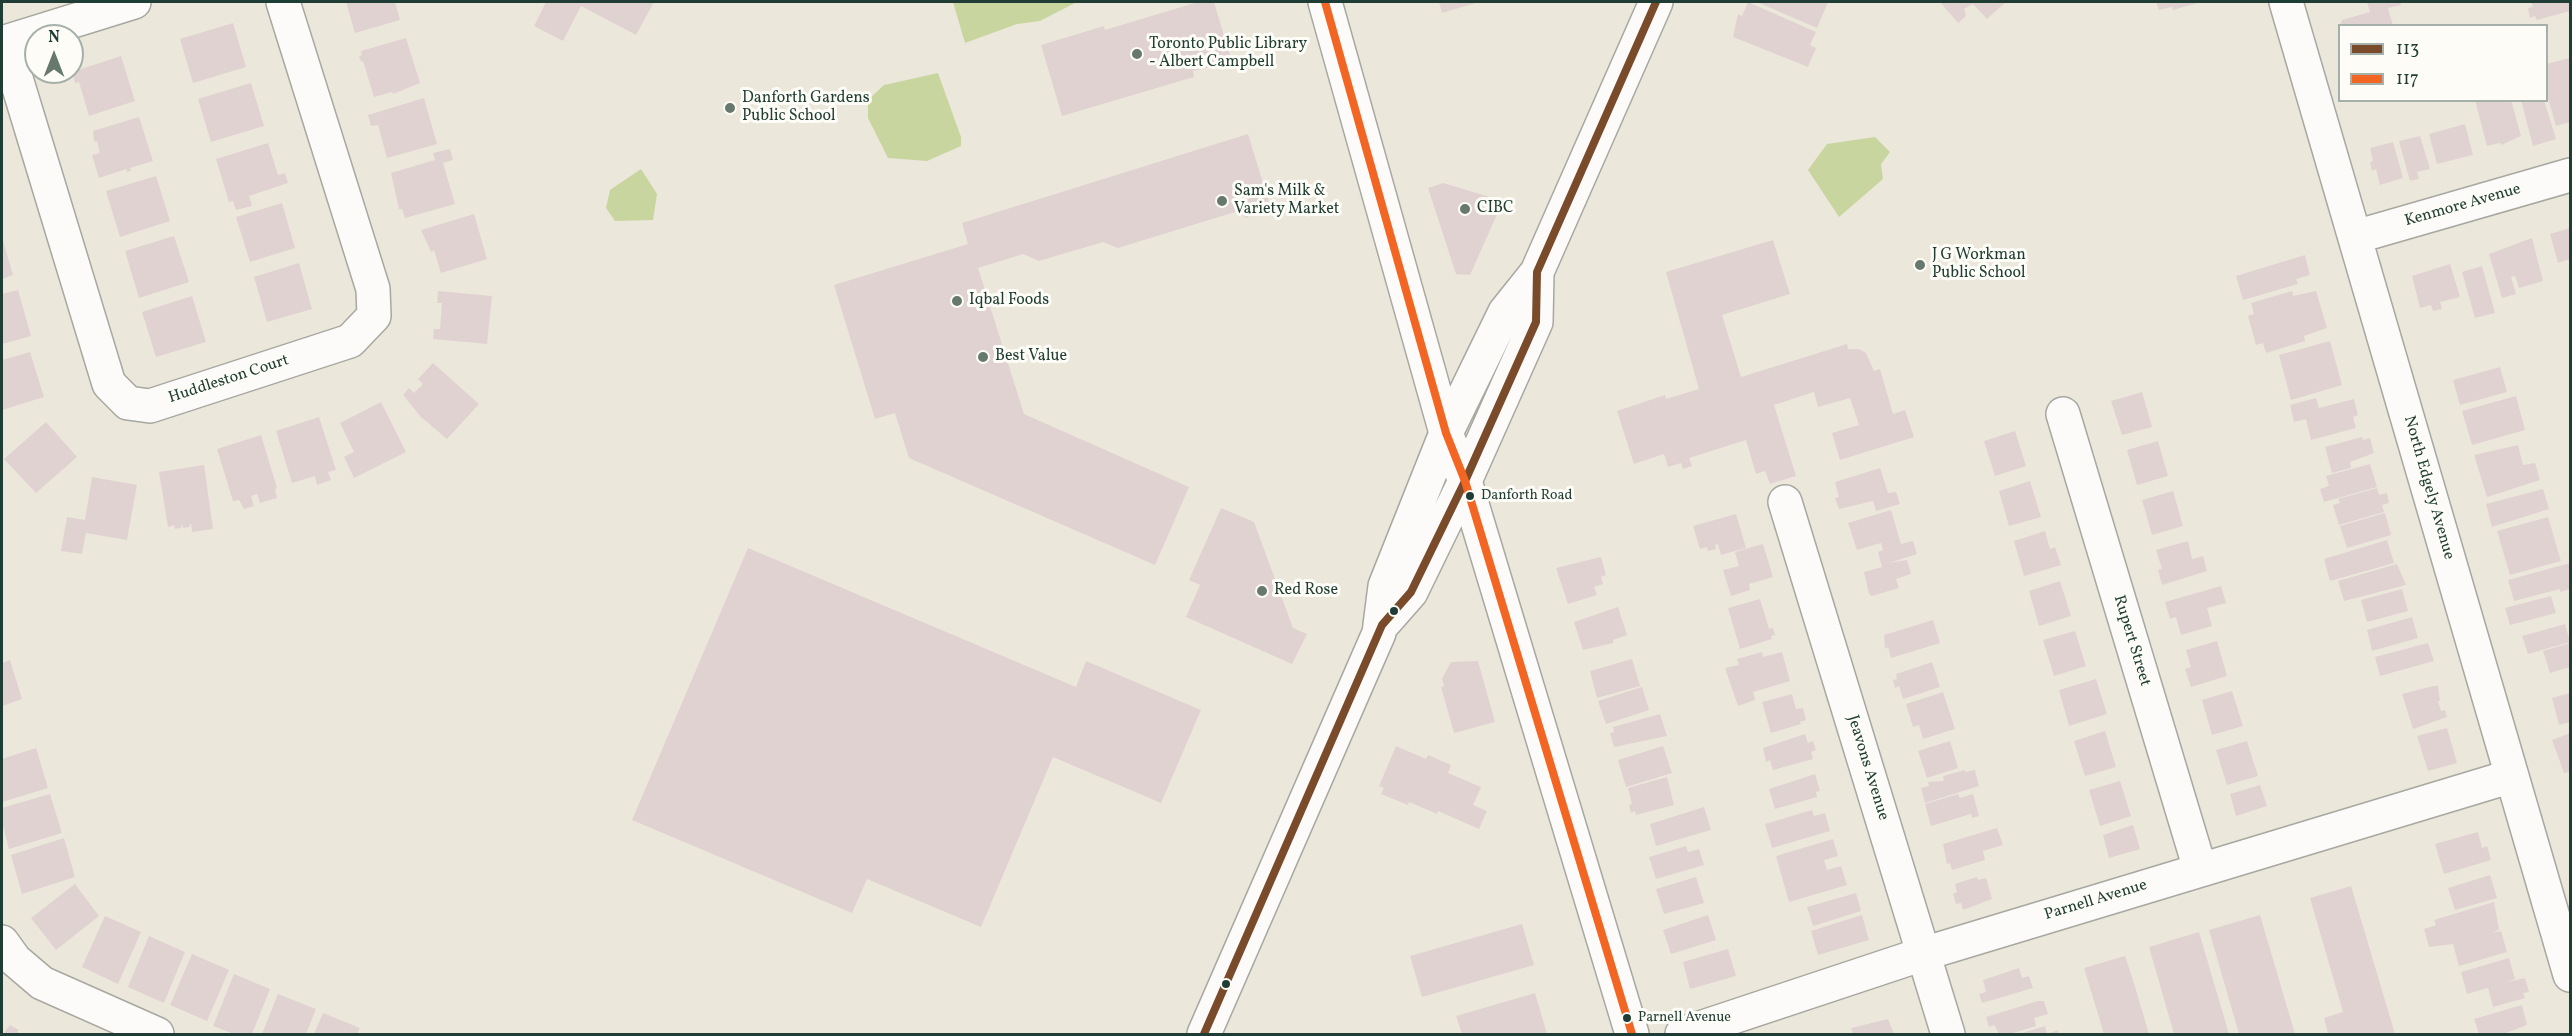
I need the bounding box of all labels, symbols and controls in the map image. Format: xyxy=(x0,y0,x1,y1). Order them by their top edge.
north arrow xyxy=(24,24,84,84)
legend xyxy=(2338,24,2548,102)
text: N xyxy=(48,27,60,49)
place label: Toronto Public Library - Albert Campbell xyxy=(1149,35,1307,73)
text: 113 xyxy=(2396,37,2419,62)
marker: Toronto Public Library - Albert Campbell xyxy=(1130,47,1144,61)
text: 117 xyxy=(2396,67,2419,92)
place label: Danforth Gardens Public School xyxy=(742,89,870,127)
marker: Danforth Gardens Public School xyxy=(723,101,737,115)
street label: Kenmore Avenue xyxy=(2403,180,2523,232)
place label: Sam's Milk & Variety Market xyxy=(1234,182,1339,220)
marker: Sam's Milk & Variety Market xyxy=(1215,194,1229,208)
place label: CIBC xyxy=(1477,199,1514,219)
marker: CIBC xyxy=(1458,202,1472,216)
place label: J G Workman Public School xyxy=(1932,246,2026,284)
marker: J G Workman Public School xyxy=(1913,258,1927,272)
place label: Iqbal Foods xyxy=(969,291,1049,311)
marker: Iqbal Foods xyxy=(950,294,964,308)
place label: Best Value xyxy=(995,347,1067,367)
marker: Best Value xyxy=(976,350,990,364)
street label: Huddleston Court xyxy=(166,352,292,408)
street label: North Edgely Avenue xyxy=(2398,414,2458,562)
place label: Danforth Road xyxy=(1481,488,1572,504)
marker: Danforth Road xyxy=(1464,490,1476,502)
place label: Red Rose xyxy=(1274,581,1338,601)
marker: Red Rose xyxy=(1255,584,1269,598)
street label: Rupert Street xyxy=(2108,593,2154,689)
unlabelled marker xyxy=(1388,605,1400,617)
street label: Jeavons Avenue xyxy=(1842,713,1892,823)
street label: Parnell Avenue xyxy=(2042,876,2150,926)
unlabelled marker xyxy=(1220,978,1232,990)
place label: Parnell Avenue xyxy=(1638,1010,1731,1026)
marker: Parnell Avenue xyxy=(1621,1012,1633,1024)

